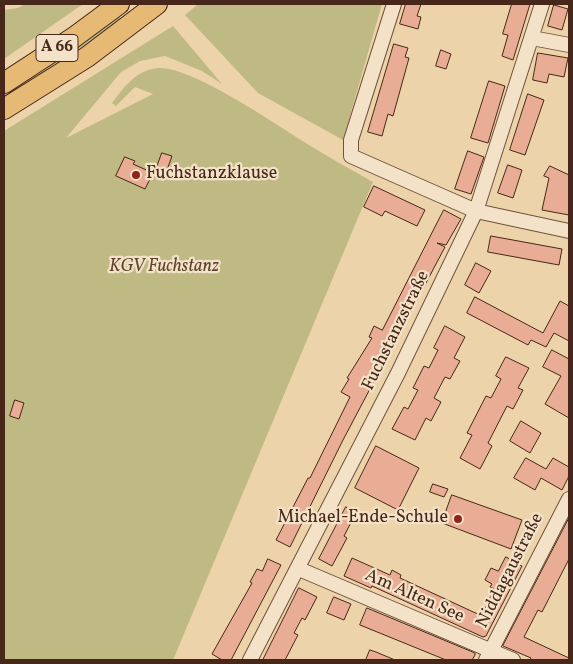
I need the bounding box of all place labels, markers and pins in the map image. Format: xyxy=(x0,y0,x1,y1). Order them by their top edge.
place label: Fuchstanzklause xyxy=(146,164,277,186)
marker: Fuchstanzklause xyxy=(130,169,142,181)
place label: Michael-Ende-Schule xyxy=(278,508,448,530)
marker: Michael-Ende-Schule xyxy=(452,513,464,525)

